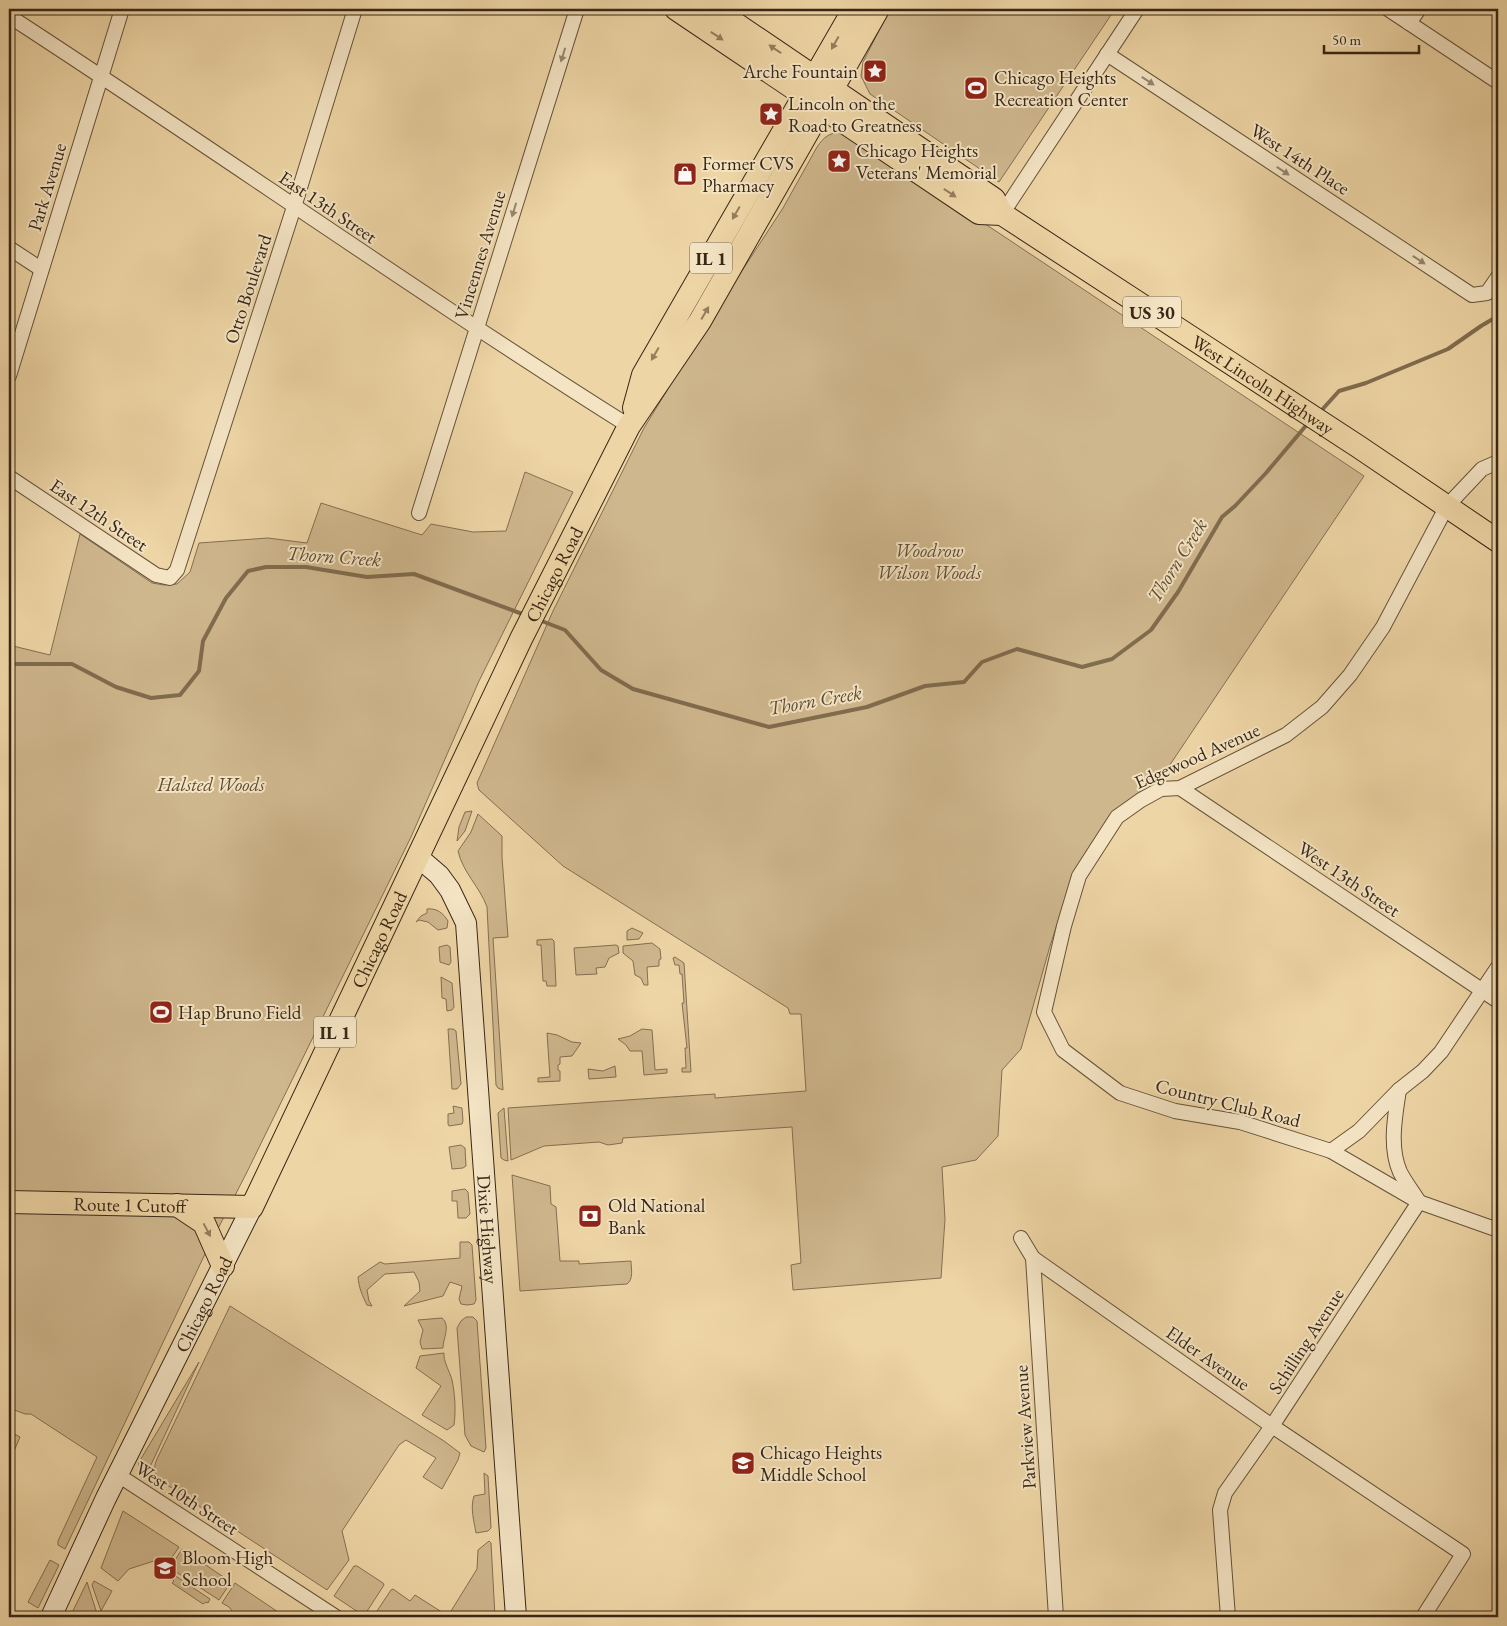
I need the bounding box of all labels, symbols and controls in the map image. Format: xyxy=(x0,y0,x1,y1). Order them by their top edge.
scale bar xyxy=(1324,22,1420,54)
text: 50 m xyxy=(1332,30,1361,49)
one-way arrow xyxy=(710,31,723,41)
one-way arrow xyxy=(830,36,839,49)
one-way arrow xyxy=(768,45,782,54)
one-way arrow xyxy=(558,48,566,63)
place icon: Arche Fountain xyxy=(862,58,888,84)
place label: Arche Fountain xyxy=(742,59,858,84)
place label: Chicago Heights Recreation Center xyxy=(994,65,1129,112)
sports icon: Chicago Heights Recreation Center xyxy=(963,75,989,101)
one-way arrow xyxy=(1141,76,1154,86)
place label: Lincoln on the Road to Greatness xyxy=(788,91,922,138)
place icon: Lincoln on the Road to Greatness xyxy=(758,101,784,127)
street label: West 14th Place xyxy=(1245,117,1355,201)
place label: Chicago Heights Veterans' Memorial xyxy=(856,138,997,185)
street label: Park Avenue xyxy=(22,140,72,234)
place icon: Chicago Heights Veterans' Memorial xyxy=(826,148,852,174)
place label: Former CVS Pharmacy xyxy=(702,151,794,198)
shop icon: Former CVS Pharmacy xyxy=(672,161,698,187)
street label: East 13th Street xyxy=(274,165,382,249)
one-way arrow xyxy=(1276,166,1290,175)
street label: Vincennes Avenue xyxy=(448,187,512,323)
one-way arrow xyxy=(943,188,957,198)
one-way arrow xyxy=(510,203,518,218)
one-way arrow xyxy=(732,207,741,220)
street label: Otto Boulevard xyxy=(219,231,278,347)
road number: IL 1 xyxy=(690,242,732,274)
one-way arrow xyxy=(1412,255,1426,265)
road number: US 30 xyxy=(1123,296,1181,328)
one-way arrow xyxy=(701,305,709,320)
street label: West Lincoln Highway xyxy=(1187,329,1340,440)
one-way arrow xyxy=(651,348,660,361)
street label: East 12th Street xyxy=(45,473,153,557)
water label: Thorn Creek xyxy=(1141,513,1213,607)
street label: Chicago Road xyxy=(519,522,589,627)
park label: Woodrow Wilson Woods xyxy=(877,538,982,585)
water label: Thorn Creek xyxy=(286,540,382,572)
water label: Thorn Creek xyxy=(766,679,864,721)
street label: Edgewood Avenue xyxy=(1130,717,1264,795)
park label: Halsted Woods xyxy=(156,772,265,797)
street label: West 13th Street xyxy=(1293,836,1405,922)
street label: Chicago Road xyxy=(345,887,412,992)
sports icon: Hap Bruno Field xyxy=(148,999,174,1025)
place label: Hap Bruno Field xyxy=(178,1000,302,1025)
road number: IL 1 xyxy=(314,1016,356,1048)
street label: Country Club Road xyxy=(1153,1073,1304,1133)
street label: Dixie Highway xyxy=(472,1174,505,1285)
street label: Route 1 Cutoff xyxy=(73,1191,189,1218)
place label: Old National Bank xyxy=(608,1193,706,1240)
bank icon: Old National Bank xyxy=(577,1203,603,1229)
one-way arrow xyxy=(203,1223,211,1237)
street label: Chicago Road xyxy=(169,1252,238,1356)
street label: Schilling Avenue xyxy=(1262,1283,1350,1399)
street label: Elder Avenue xyxy=(1161,1320,1255,1396)
street label: Parkview Avenue xyxy=(1008,1364,1042,1490)
place label: Chicago Heights Middle School xyxy=(760,1440,882,1487)
school or university icon: Chicago Heights Middle School xyxy=(730,1450,756,1476)
street label: West 10th Street xyxy=(131,1455,243,1541)
place label: Bloom High School xyxy=(182,1545,273,1592)
school or university icon: Bloom High School xyxy=(152,1555,178,1581)

